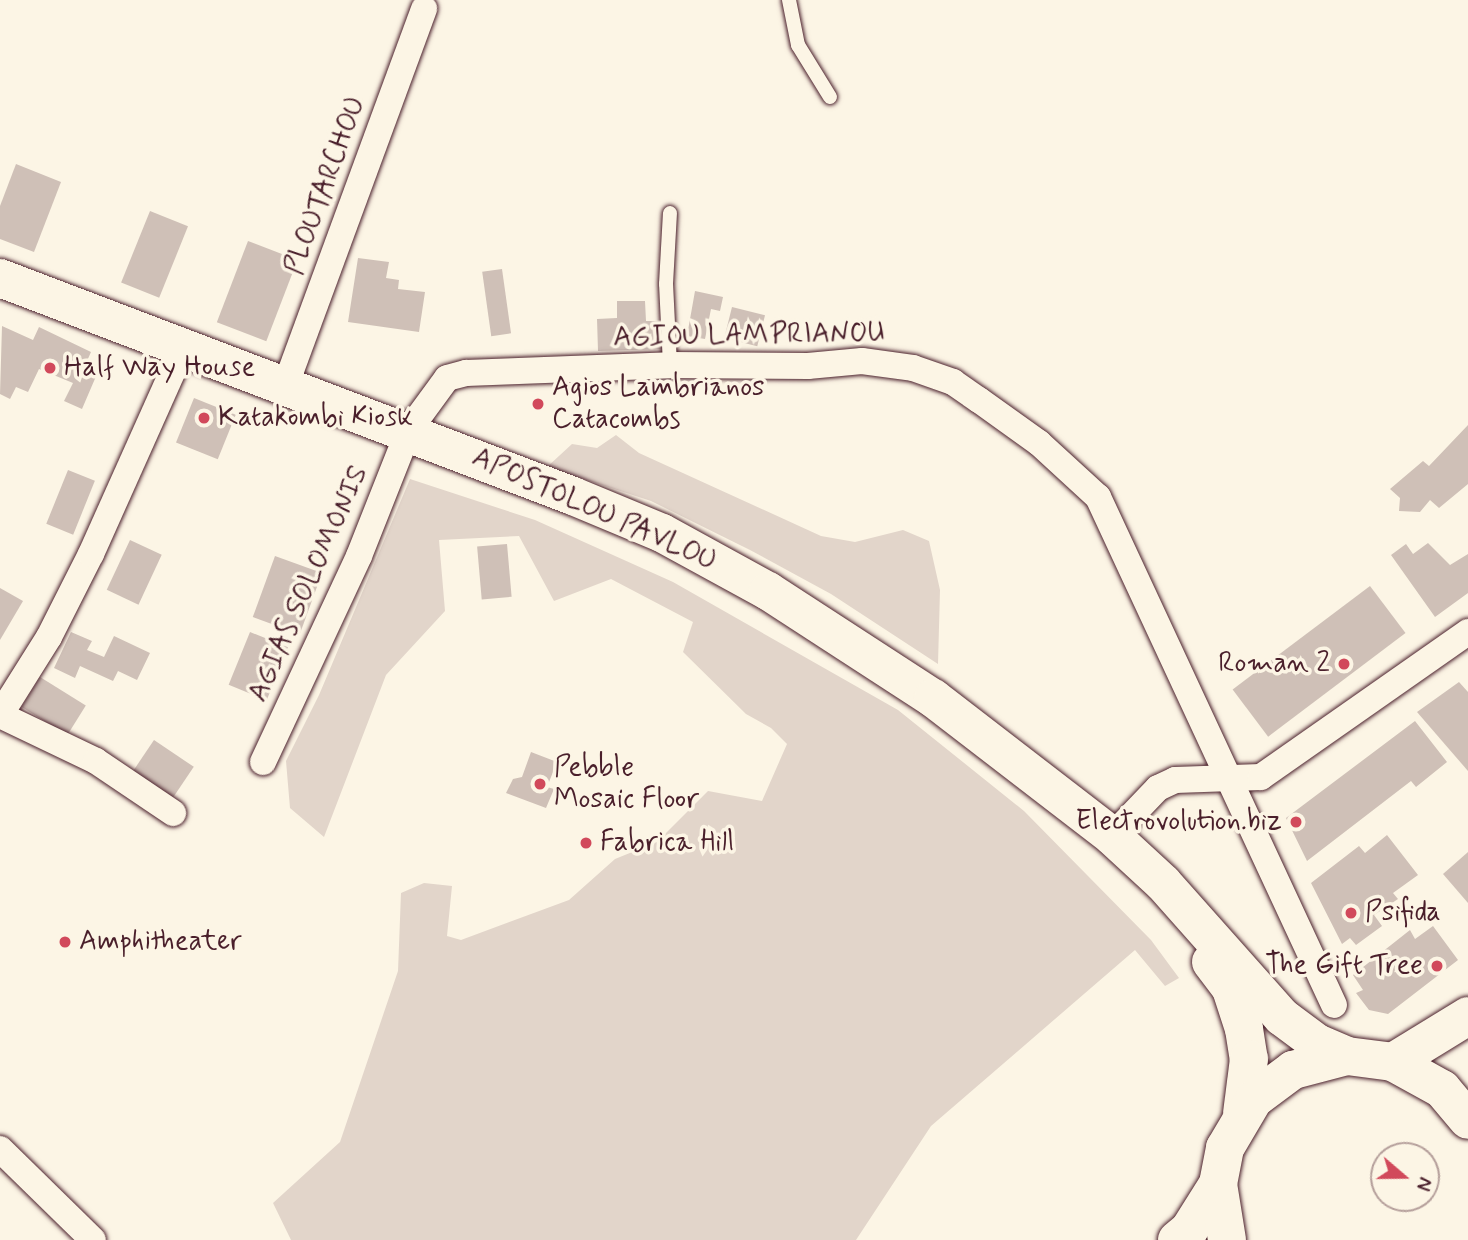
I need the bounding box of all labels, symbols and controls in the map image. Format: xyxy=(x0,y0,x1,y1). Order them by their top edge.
street label: PLOUTARCHOU xyxy=(278,92,374,280)
street label: AGIOU LAMPRIANOU xyxy=(609,317,889,355)
place label: Half Way House xyxy=(64,351,250,385)
marker: Half Way House xyxy=(42,360,58,376)
place label: Agios Lambrianos Catacombs xyxy=(552,371,765,437)
marker: Agios Lambrianos Catacombs xyxy=(530,396,546,412)
place label: Katakombi Kiosk xyxy=(218,401,415,435)
marker: Katakombi Kiosk xyxy=(196,410,212,426)
street label: APOSTOLOU PAVLOU xyxy=(467,441,721,579)
street label: AGIAS SOLOMONIS xyxy=(243,464,375,704)
place label: Roman 2 xyxy=(1218,647,1330,681)
marker: Roman 2 xyxy=(1336,656,1352,672)
place label: Pebble Mosaic Floor xyxy=(554,751,699,817)
marker: Pebble Mosaic Floor xyxy=(532,776,548,792)
place label: Electrovolution.biz xyxy=(1075,805,1282,839)
marker: Electrovolution.biz xyxy=(1288,814,1304,830)
place label: Fabrica Hill xyxy=(600,826,737,860)
marker: Fabrica Hill xyxy=(578,835,594,851)
place label: Psifida xyxy=(1365,896,1441,930)
marker: Psifida xyxy=(1343,905,1359,921)
place label: Amphitheater xyxy=(79,925,242,959)
marker: Amphitheater xyxy=(57,934,73,950)
place label: The Gift Tree xyxy=(1266,949,1423,983)
marker: The Gift Tree xyxy=(1429,958,1445,974)
north arrow xyxy=(1370,1142,1440,1212)
text: N xyxy=(1409,1173,1437,1194)

